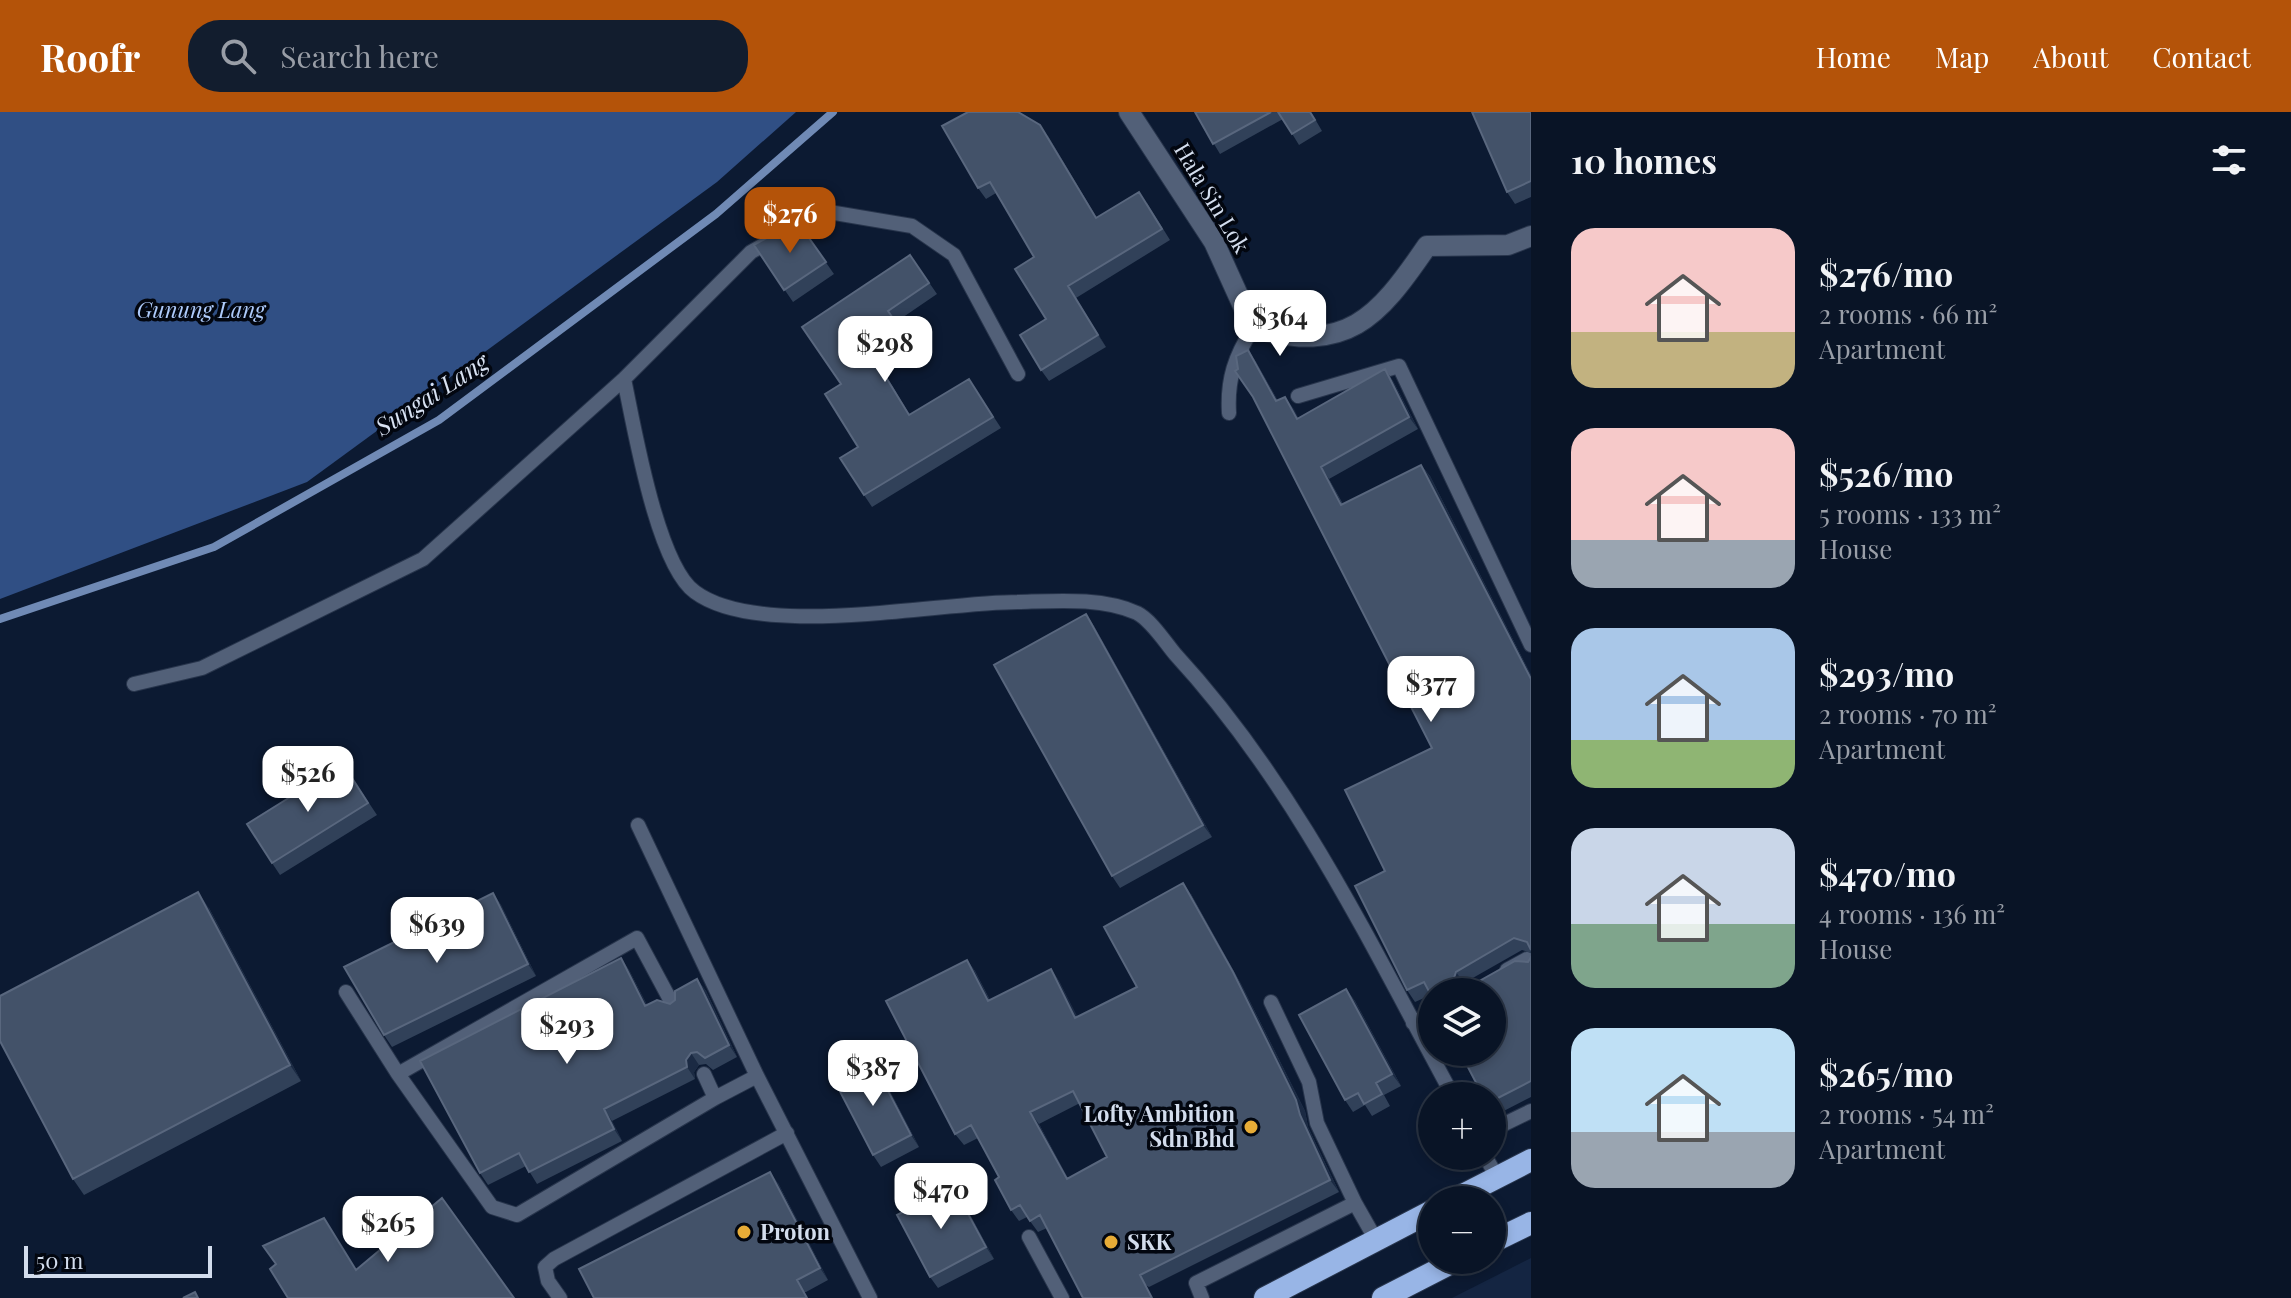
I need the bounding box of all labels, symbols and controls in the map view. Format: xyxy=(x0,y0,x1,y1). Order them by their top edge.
search box xyxy=(188,20,748,92)
text: Roofr xyxy=(40,31,140,82)
icon: search xyxy=(216,34,260,78)
text: Search here xyxy=(280,36,439,76)
text: Home xyxy=(1816,38,1891,75)
text: Map xyxy=(1935,38,1989,75)
text: About xyxy=(2033,38,2108,75)
text: Contact xyxy=(2152,38,2251,75)
street label: Hala Sin Lok xyxy=(1168,137,1258,258)
text: 10 homes xyxy=(1571,137,1717,183)
icon: filters xyxy=(2207,138,2251,182)
pin: $276 xyxy=(743,187,837,255)
text: $276 xyxy=(763,195,817,230)
text: $276/mo xyxy=(1819,250,1953,296)
icon: home xyxy=(1635,260,1731,356)
pin: $364 xyxy=(1233,290,1327,358)
park label: Gunung Lang xyxy=(137,294,267,324)
text: 2 rooms · 66 m² xyxy=(1819,296,1997,331)
text: $364 xyxy=(1252,298,1308,333)
pin: $298 xyxy=(838,316,932,384)
text: $298 xyxy=(856,324,914,359)
text: Apartment xyxy=(1819,331,1945,366)
water label: Sungai Lang xyxy=(367,344,495,442)
text: $526/mo xyxy=(1819,450,1953,496)
icon: home xyxy=(1635,460,1731,556)
text: 5 rooms · 133 m² xyxy=(1819,496,2001,531)
text: House xyxy=(1819,531,1892,566)
text: $293/mo xyxy=(1819,650,1954,696)
pin: $377 xyxy=(1384,656,1478,724)
icon: home xyxy=(1635,660,1731,756)
text: $377 xyxy=(1405,664,1457,699)
text: 2 rooms · 70 m² xyxy=(1819,696,1997,731)
text: Apartment xyxy=(1819,731,1945,766)
pin: $526 xyxy=(261,746,355,814)
text: $526 xyxy=(280,754,336,789)
text: $470/mo xyxy=(1819,850,1956,896)
icon: home xyxy=(1635,860,1731,956)
text: 4 rooms · 136 m² xyxy=(1819,896,2005,931)
pin: $639 xyxy=(390,897,484,965)
text: $639 xyxy=(409,905,465,940)
text: House xyxy=(1819,931,1892,966)
map controls xyxy=(1418,978,1506,1274)
button: layers xyxy=(1418,978,1506,1066)
pin: $293 xyxy=(520,998,614,1066)
text: $293 xyxy=(539,1006,595,1041)
pin: $387 xyxy=(826,1040,920,1108)
text: $387 xyxy=(846,1048,900,1083)
text: $265/mo xyxy=(1819,1050,1953,1096)
icon: home xyxy=(1635,1060,1731,1156)
button: + xyxy=(1418,1082,1506,1170)
text: 2 rooms · 54 m² xyxy=(1819,1096,1994,1131)
place label: Lofty Ambition Sdn Bhd xyxy=(1084,1098,1235,1153)
marker: Lofty Ambition Sdn Bhd xyxy=(1242,1118,1260,1136)
text: Apartment xyxy=(1819,1131,1945,1166)
pin: $470 xyxy=(894,1163,988,1231)
text: $470 xyxy=(913,1171,969,1206)
button: − xyxy=(1418,1186,1506,1274)
pin: $265 xyxy=(341,1196,435,1264)
text: $265 xyxy=(360,1204,416,1239)
place label: Proton xyxy=(760,1216,831,1246)
marker: Proton xyxy=(735,1223,753,1241)
place label: SKK xyxy=(1127,1226,1172,1256)
marker: SKK xyxy=(1102,1233,1120,1251)
scale bar xyxy=(24,1242,212,1278)
text: 50 m xyxy=(36,1245,83,1275)

